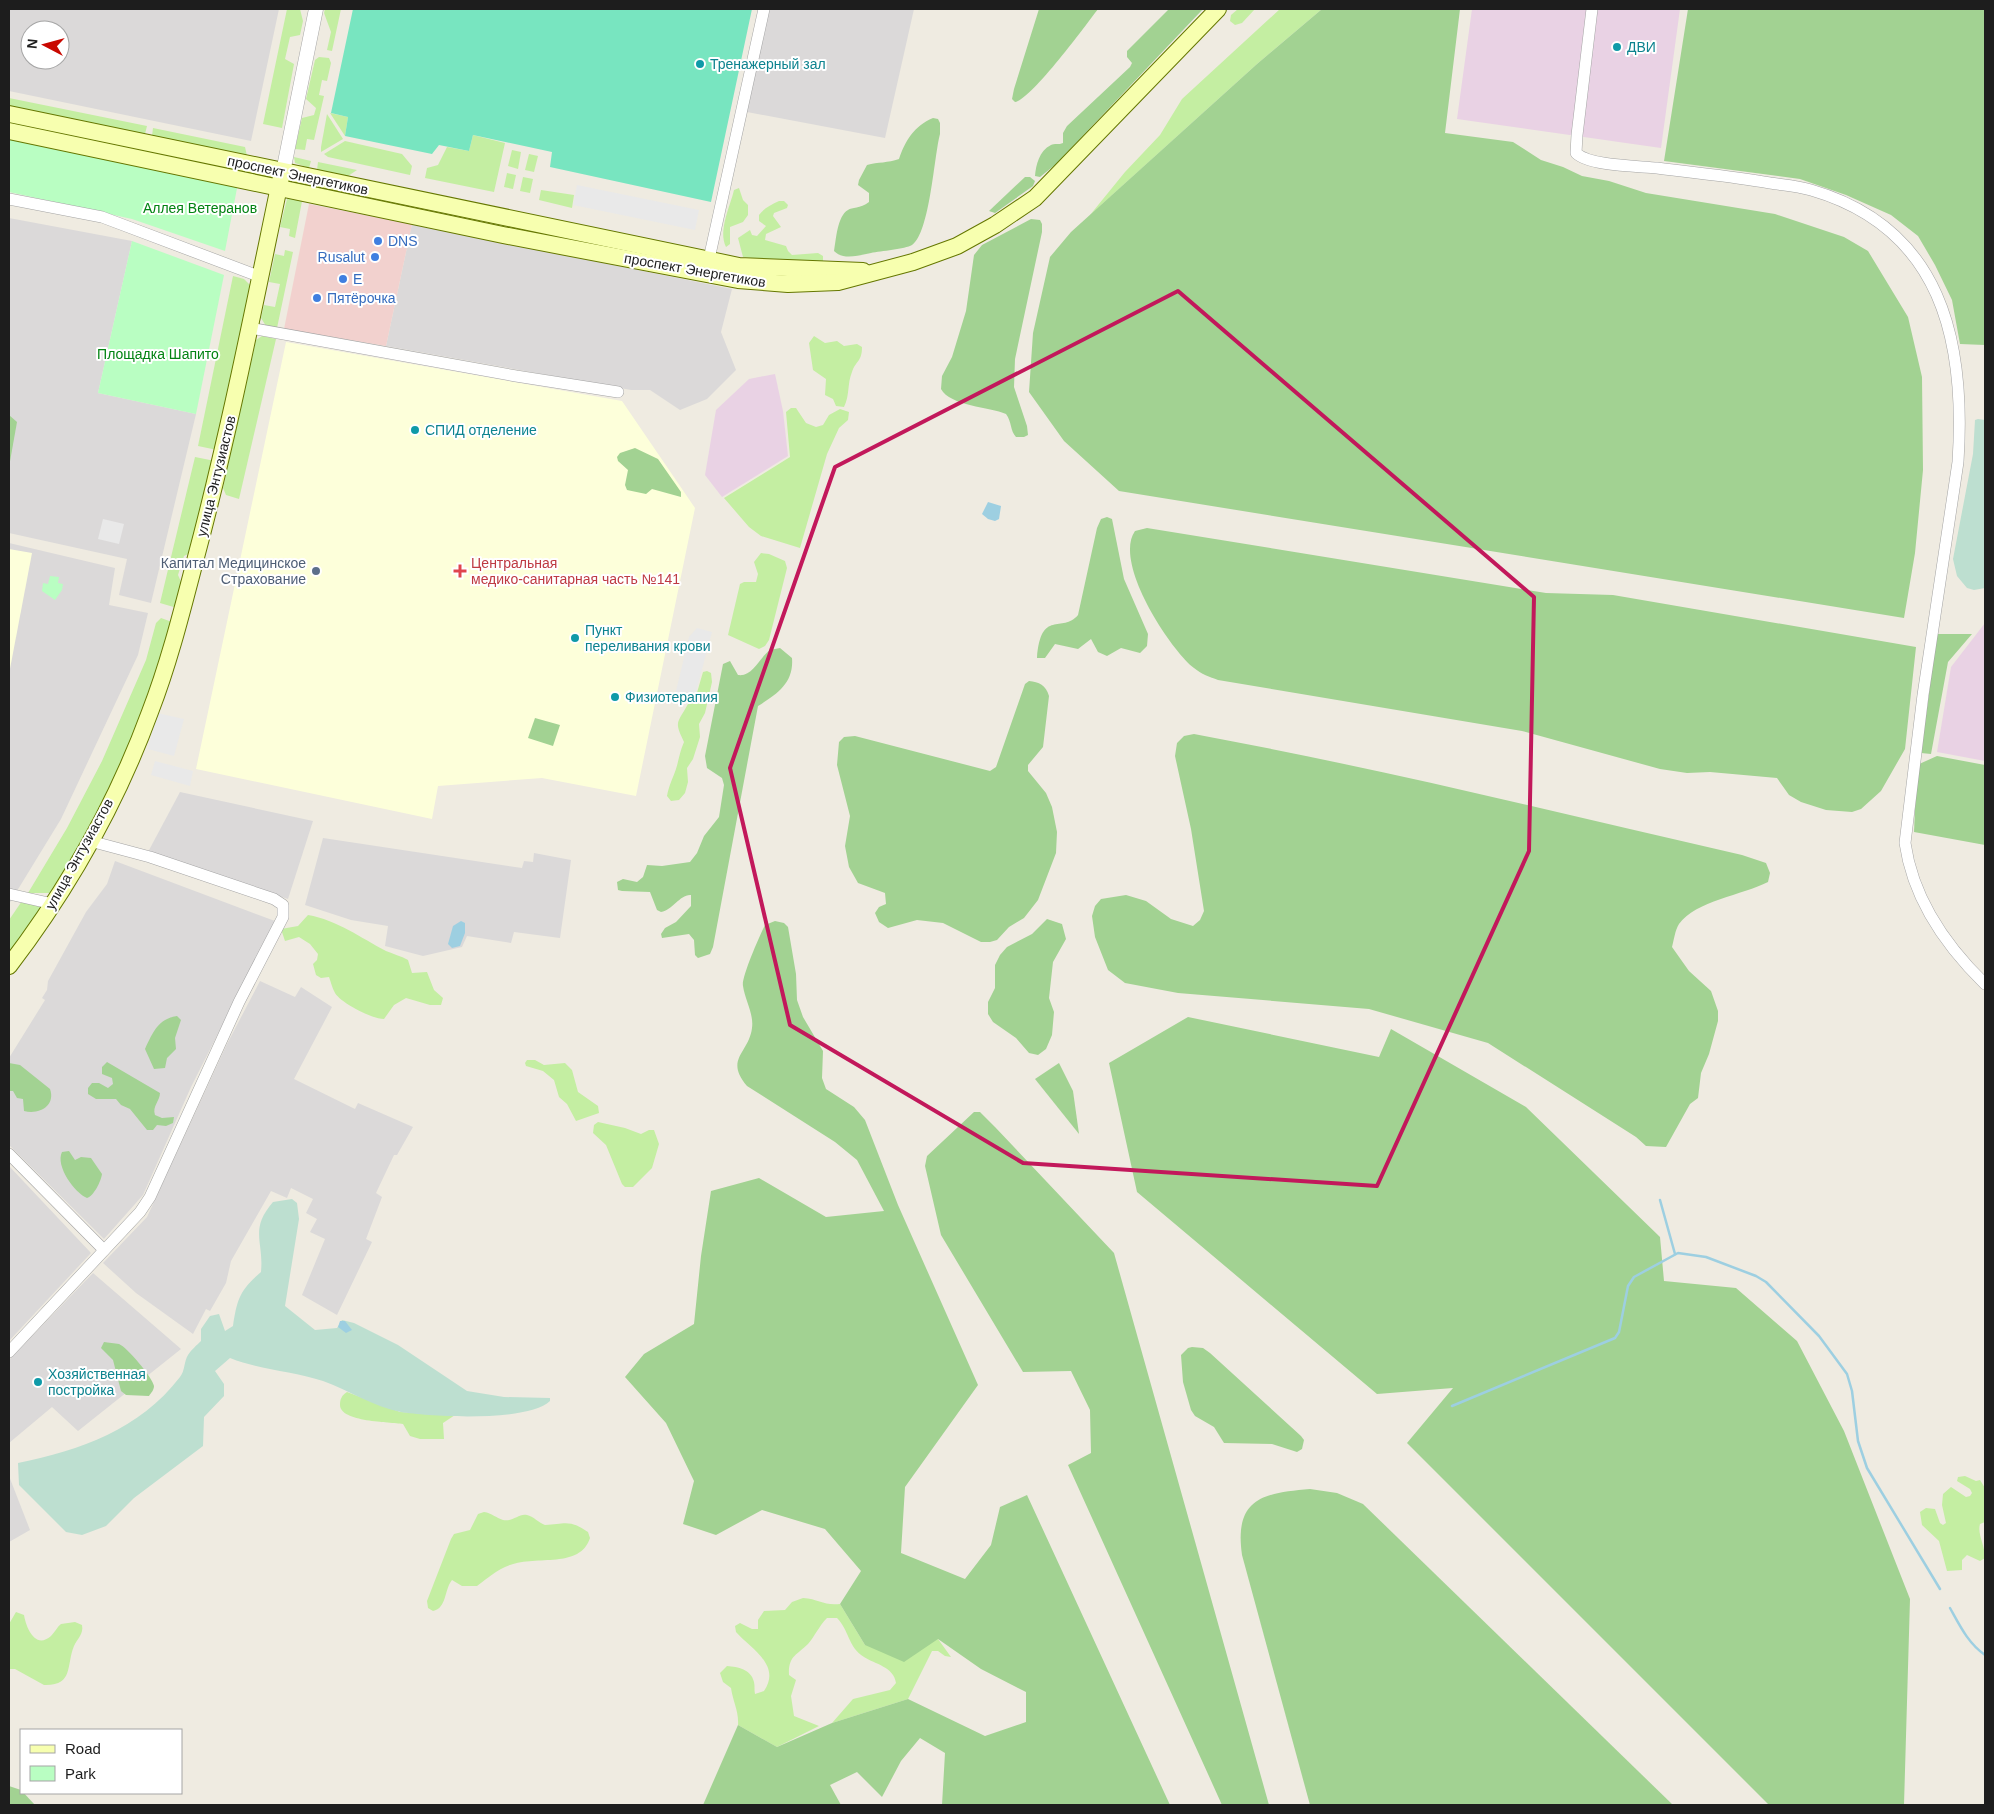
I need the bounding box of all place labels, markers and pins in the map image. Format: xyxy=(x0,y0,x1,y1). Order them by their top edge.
place label: ДВИ xyxy=(1627,39,1656,55)
marker: ДВИ xyxy=(1611,41,1623,53)
place label: Тренажерный зал xyxy=(710,56,826,72)
marker: Тренажерный зал xyxy=(694,58,706,70)
place label: DNS xyxy=(388,233,418,249)
marker: DNS xyxy=(372,235,384,247)
place label: Rusalut xyxy=(318,249,365,265)
marker: Rusalut xyxy=(369,251,381,263)
place label: Е xyxy=(353,271,362,287)
marker: Е xyxy=(337,273,349,285)
place label: Пятёрочка xyxy=(327,290,396,306)
marker: Пятёрочка xyxy=(311,292,323,304)
place label: СПИД отделение xyxy=(425,422,537,438)
marker: СПИД отделение xyxy=(409,424,421,436)
place label: Капитал Медицинское Страхование xyxy=(161,555,306,587)
place label: Центральная медико-санитарная часть №141 xyxy=(471,555,680,587)
marker: Центральная медико-санитарная часть №141 xyxy=(453,564,467,578)
marker: Капитал Медицинское Страхование xyxy=(310,565,322,577)
place label: Пункт переливания крови xyxy=(585,622,711,654)
marker: Пункт переливания крови xyxy=(569,632,581,644)
place label: Физиотерапия xyxy=(625,689,718,705)
marker: Физиотерапия xyxy=(609,691,621,703)
place label: Хозяйственная постройка xyxy=(48,1366,146,1398)
marker: Хозяйственная постройка xyxy=(32,1376,44,1388)

